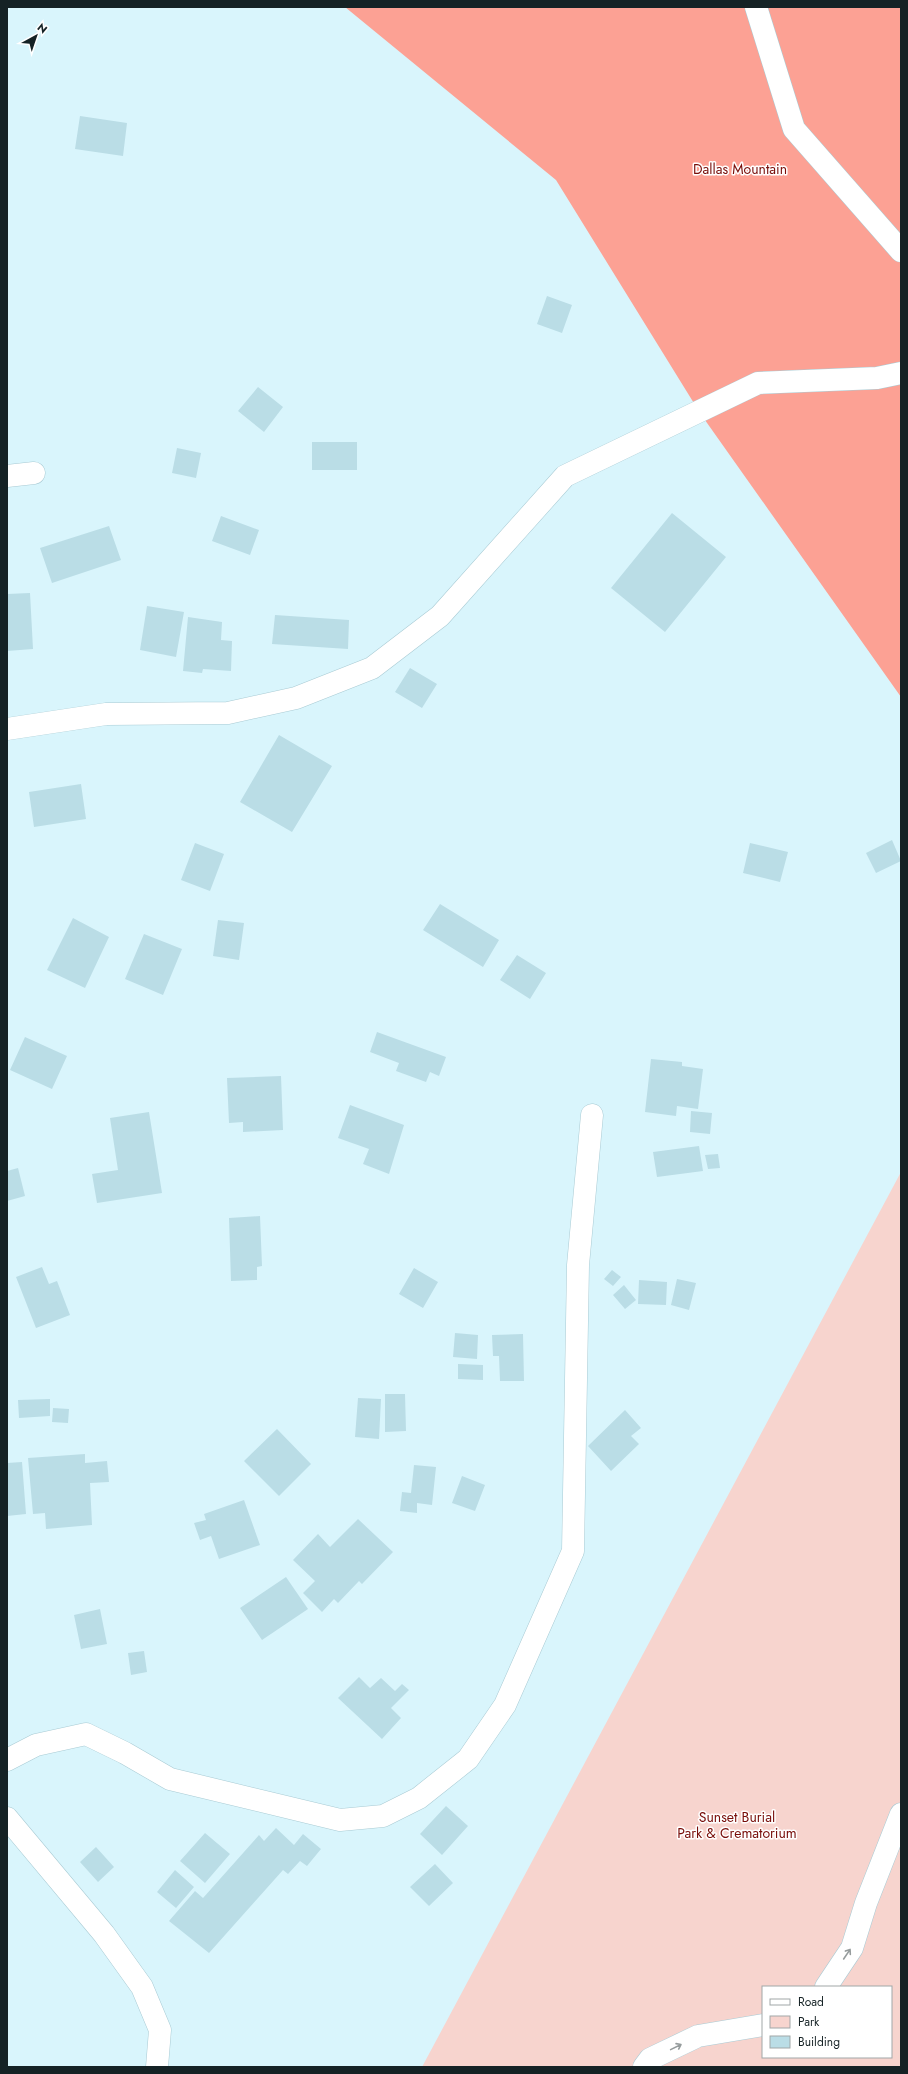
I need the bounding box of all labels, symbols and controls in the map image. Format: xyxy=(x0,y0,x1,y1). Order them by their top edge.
north arrow xyxy=(16,16,56,56)
text: N xyxy=(34,19,51,37)
park label: Dallas Mountain xyxy=(693,159,787,179)
park label: Sunset Burial Park & Crematorium xyxy=(677,1807,797,1843)
one-way arrow xyxy=(843,1949,852,1960)
legend xyxy=(762,1986,892,2058)
text: Road xyxy=(798,1993,824,2011)
text: Park xyxy=(798,2013,820,2031)
text: Building xyxy=(798,2033,840,2051)
one-way arrow xyxy=(670,2043,682,2050)

